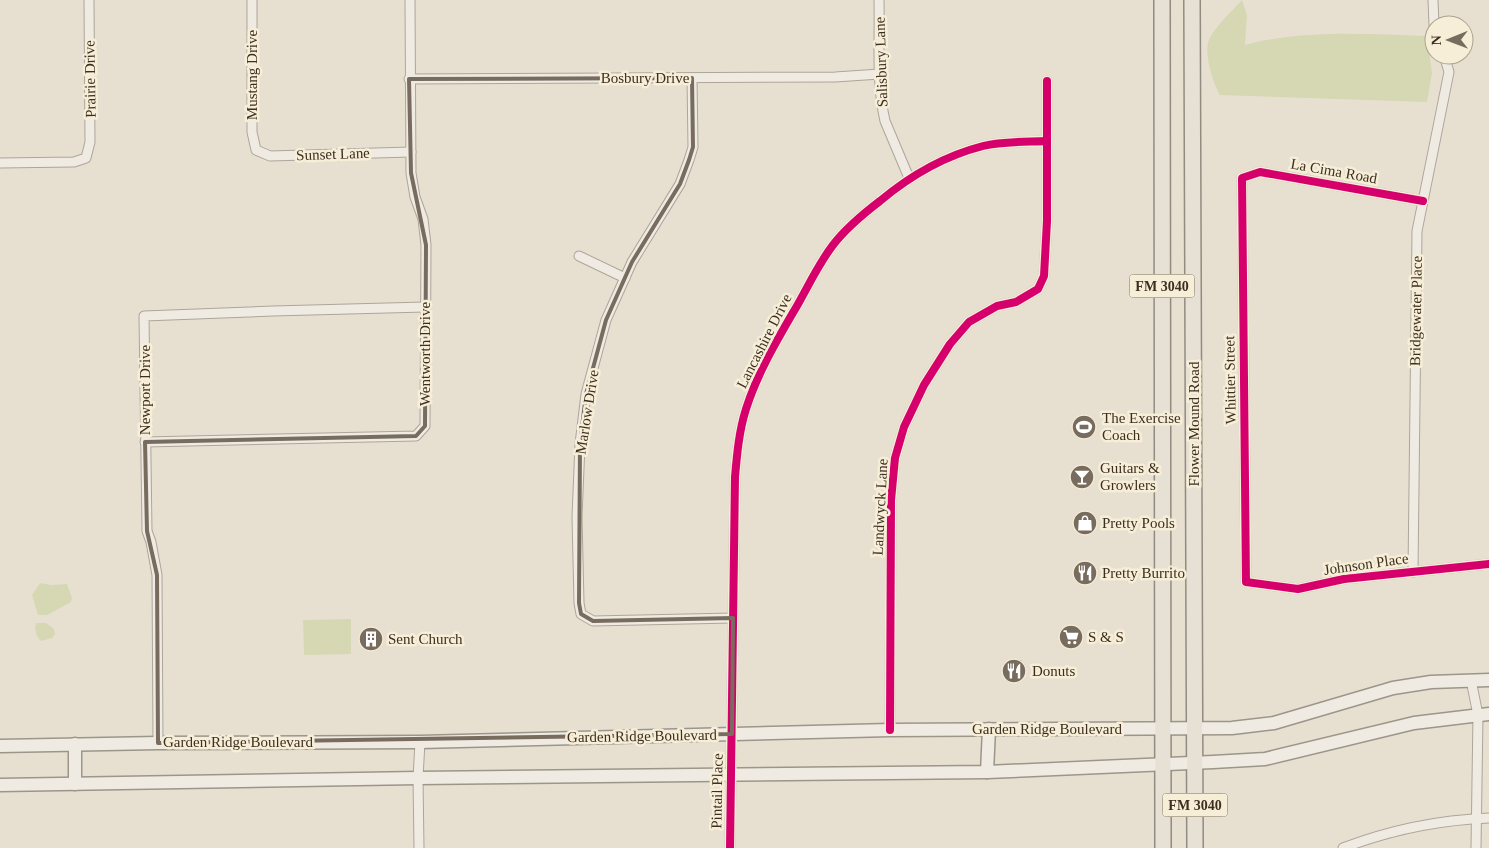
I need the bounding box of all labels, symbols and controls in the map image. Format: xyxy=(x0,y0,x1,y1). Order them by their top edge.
north arrow xyxy=(1424,15,1474,65)
street label: Salisbury Lane xyxy=(871,16,891,107)
street label: Mustang Drive xyxy=(244,29,260,120)
text: N xyxy=(1429,35,1444,45)
street label: Prairie Drive xyxy=(81,40,99,118)
street label: Bosbury Drive xyxy=(601,70,690,86)
street label: Sunset Lane xyxy=(296,145,370,163)
street label: La Cima Road xyxy=(1290,156,1379,187)
street label: Bridgewater Place xyxy=(1407,255,1425,366)
road number: FM 3040 xyxy=(1130,274,1194,298)
street label: Lancashire Drive xyxy=(733,291,795,391)
street label: Wentworth Drive xyxy=(417,302,433,406)
street label: Whittier Street xyxy=(1221,335,1239,424)
street label: Newport Drive xyxy=(137,344,153,435)
street label: Flower Mound Road xyxy=(1186,361,1202,487)
street label: Marlow Drive xyxy=(572,368,602,455)
place label: The Exercise Coach xyxy=(1102,410,1181,443)
sports icon: The Exercise Coach xyxy=(1071,414,1097,440)
street label: Landwyck Lane xyxy=(869,458,891,556)
place label: Guitars & Growlers xyxy=(1100,460,1160,493)
bar icon: Guitars & Growlers xyxy=(1069,464,1095,490)
shop icon: Pretty Pools xyxy=(1072,510,1098,536)
place label: Pretty Pools xyxy=(1102,515,1175,531)
street label: Johnson Place xyxy=(1323,550,1410,578)
restaurant icon: Pretty Burrito xyxy=(1072,560,1098,586)
place label: Pretty Burrito xyxy=(1102,565,1185,581)
supermarket icon: S & S xyxy=(1058,624,1084,650)
building icon: Sent Church xyxy=(358,626,384,652)
place label: S & S xyxy=(1088,629,1124,645)
place label: Sent Church xyxy=(388,631,463,647)
restaurant icon: Donuts xyxy=(1001,658,1027,684)
place label: Donuts xyxy=(1032,663,1076,679)
street label: Garden Ridge Boulevard xyxy=(972,721,1122,737)
street label: Garden Ridge Boulevard xyxy=(567,727,718,745)
street label: Garden Ridge Boulevard xyxy=(163,734,313,750)
street label: Pintail Place xyxy=(708,753,726,829)
road number: FM 3040 xyxy=(1162,794,1228,816)

